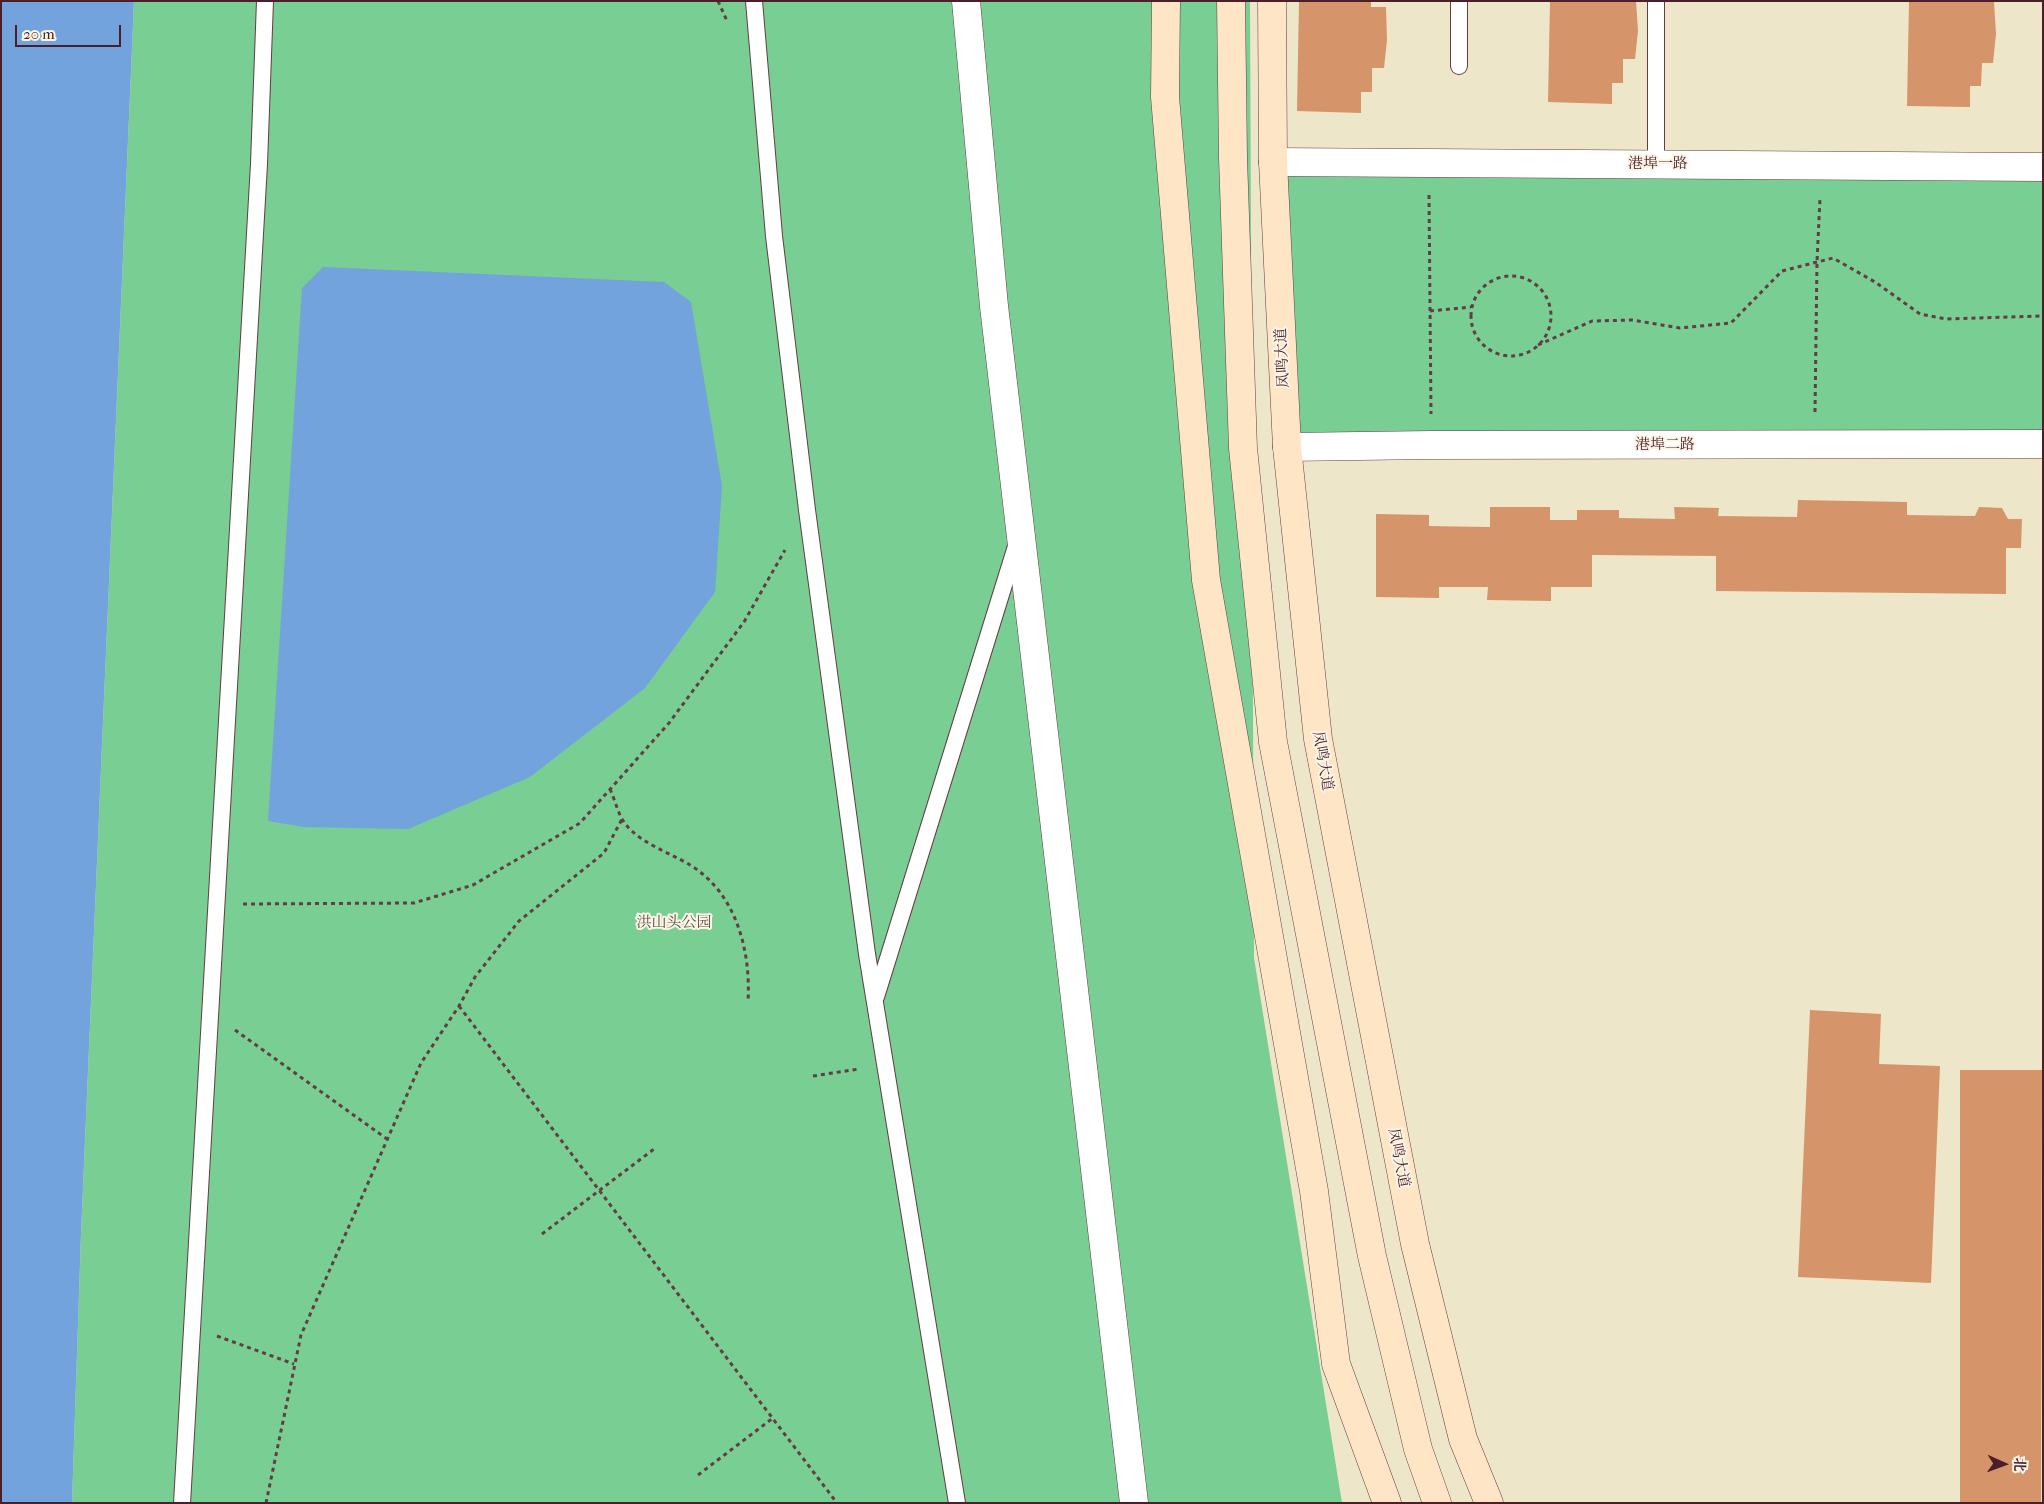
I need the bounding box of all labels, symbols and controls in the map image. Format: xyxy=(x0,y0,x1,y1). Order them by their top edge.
scale bar xyxy=(18,15,124,47)
text: 20 m xyxy=(23,25,55,43)
street label: 港埠一路 xyxy=(1628,155,1688,173)
street label: 凤鸣大道 xyxy=(1272,328,1294,388)
street label: 港埠二路 xyxy=(1635,436,1695,454)
street label: 凤鸣大道 xyxy=(1308,730,1336,792)
park label: 洪山头公园 xyxy=(637,914,711,932)
street label: 凤鸣大道 xyxy=(1383,1127,1413,1189)
north arrow xyxy=(1979,1439,2029,1489)
text: 北 xyxy=(2011,1457,2028,1472)

